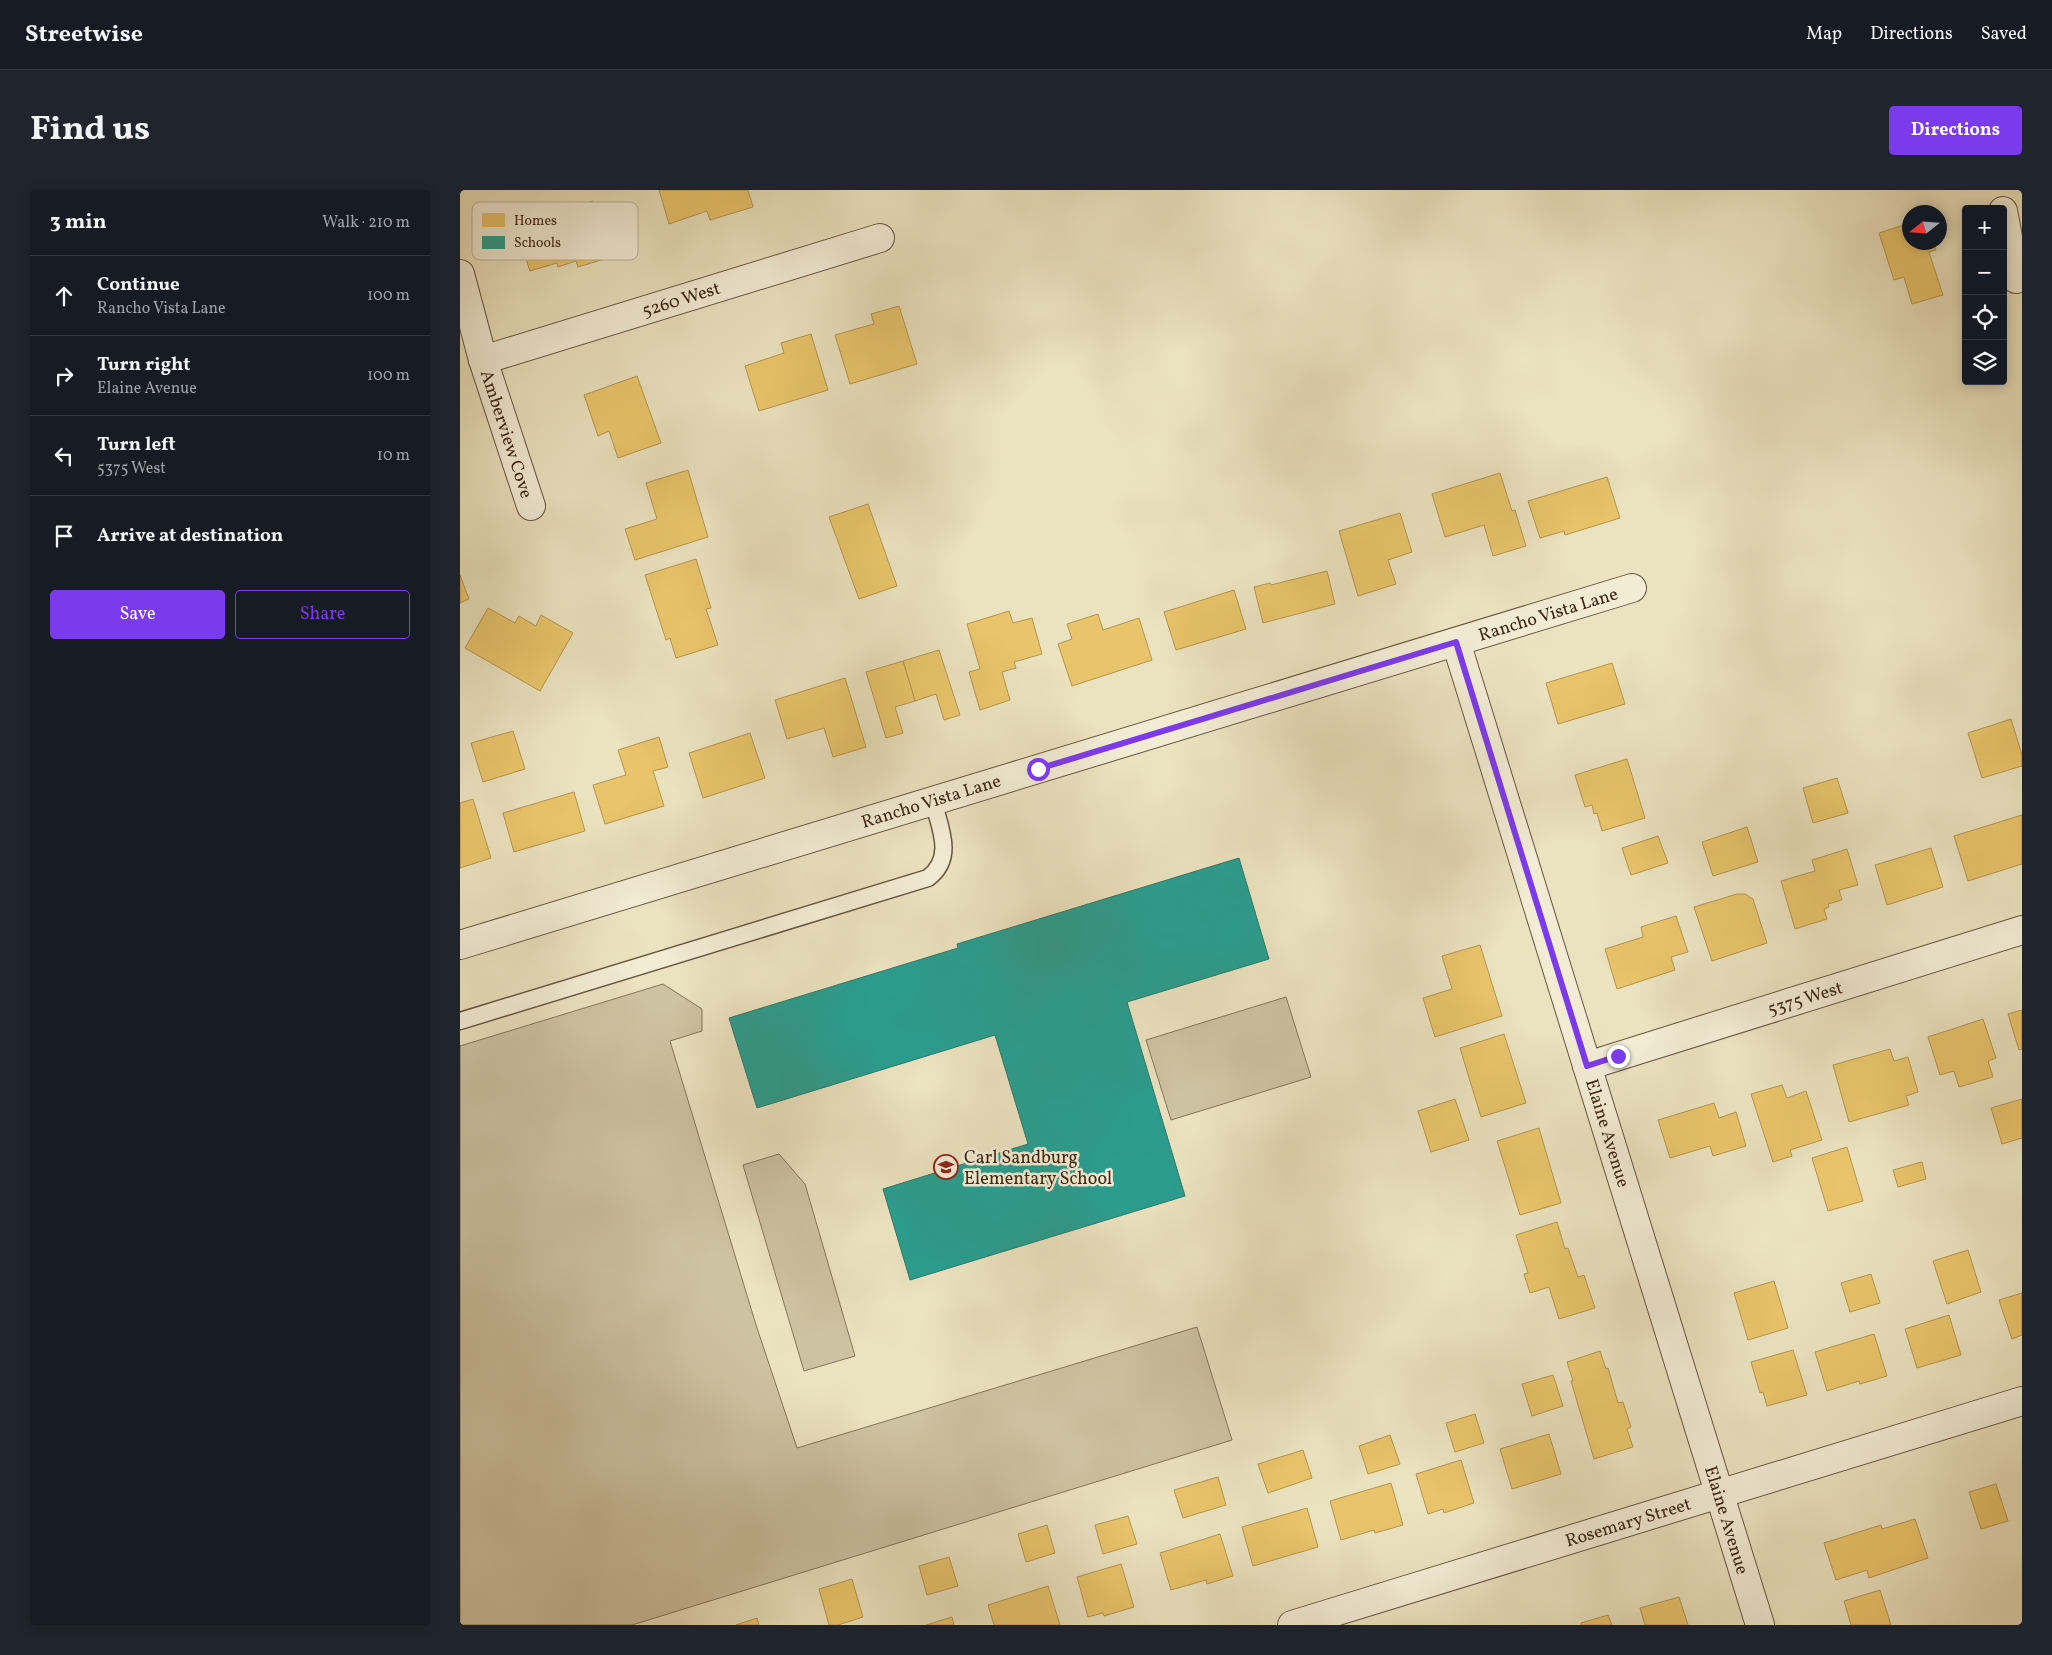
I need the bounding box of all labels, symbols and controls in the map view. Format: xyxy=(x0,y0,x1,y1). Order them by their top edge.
text: Streetwise xyxy=(25,18,143,52)
text: Map xyxy=(1806,22,1842,47)
text: Directions xyxy=(1870,22,1953,47)
text: Saved xyxy=(1981,22,2027,47)
text: Find us xyxy=(30,106,150,154)
button: Directions xyxy=(1889,106,2022,155)
legend xyxy=(472,202,638,260)
north arrow xyxy=(1902,205,1947,250)
map controls xyxy=(1962,205,2007,385)
button: + xyxy=(1962,205,2007,250)
text: 3 min xyxy=(50,208,106,237)
text: Walk · 210 m xyxy=(322,212,410,234)
text: Homes xyxy=(514,212,557,231)
text: Schools xyxy=(514,234,561,253)
button: − xyxy=(1962,250,2007,295)
text: Continue xyxy=(97,272,180,298)
street label: 5260 West xyxy=(639,277,724,324)
icon: ahead xyxy=(50,282,78,310)
text: 100 m xyxy=(367,285,410,307)
button: locate xyxy=(1962,295,2007,340)
text: Rancho Vista Lane xyxy=(97,298,226,320)
button: layers xyxy=(1962,340,2007,385)
text: Turn right xyxy=(97,352,190,378)
icon: right xyxy=(50,362,78,390)
text: 100 m xyxy=(367,365,410,387)
street label: Amberview Cove xyxy=(473,367,538,502)
text: Elaine Avenue xyxy=(97,378,197,400)
text: Turn left xyxy=(97,432,176,458)
icon: left xyxy=(50,442,78,470)
text: 10 m xyxy=(377,445,410,467)
text: 5375 West xyxy=(97,458,166,480)
icon: arrive xyxy=(50,522,78,550)
text: Arrive at destination xyxy=(97,523,283,549)
street label: Rancho Vista Lane xyxy=(1476,582,1621,649)
button: Save xyxy=(50,590,225,639)
button: Share xyxy=(235,590,410,639)
route start xyxy=(1027,758,1050,781)
street label: Rancho Vista Lane xyxy=(859,769,1004,836)
street label: 5375 West xyxy=(1765,976,1846,1023)
route end xyxy=(1607,1045,1630,1068)
street label: Elaine Avenue xyxy=(1578,1076,1635,1191)
place label: Carl Sandburg Elementary School xyxy=(964,1146,1112,1192)
school or university icon: Carl Sandburg Elementary School xyxy=(933,1154,959,1180)
street label: Elaine Avenue xyxy=(1697,1463,1754,1578)
street label: Rosemary Street xyxy=(1563,1492,1694,1554)

